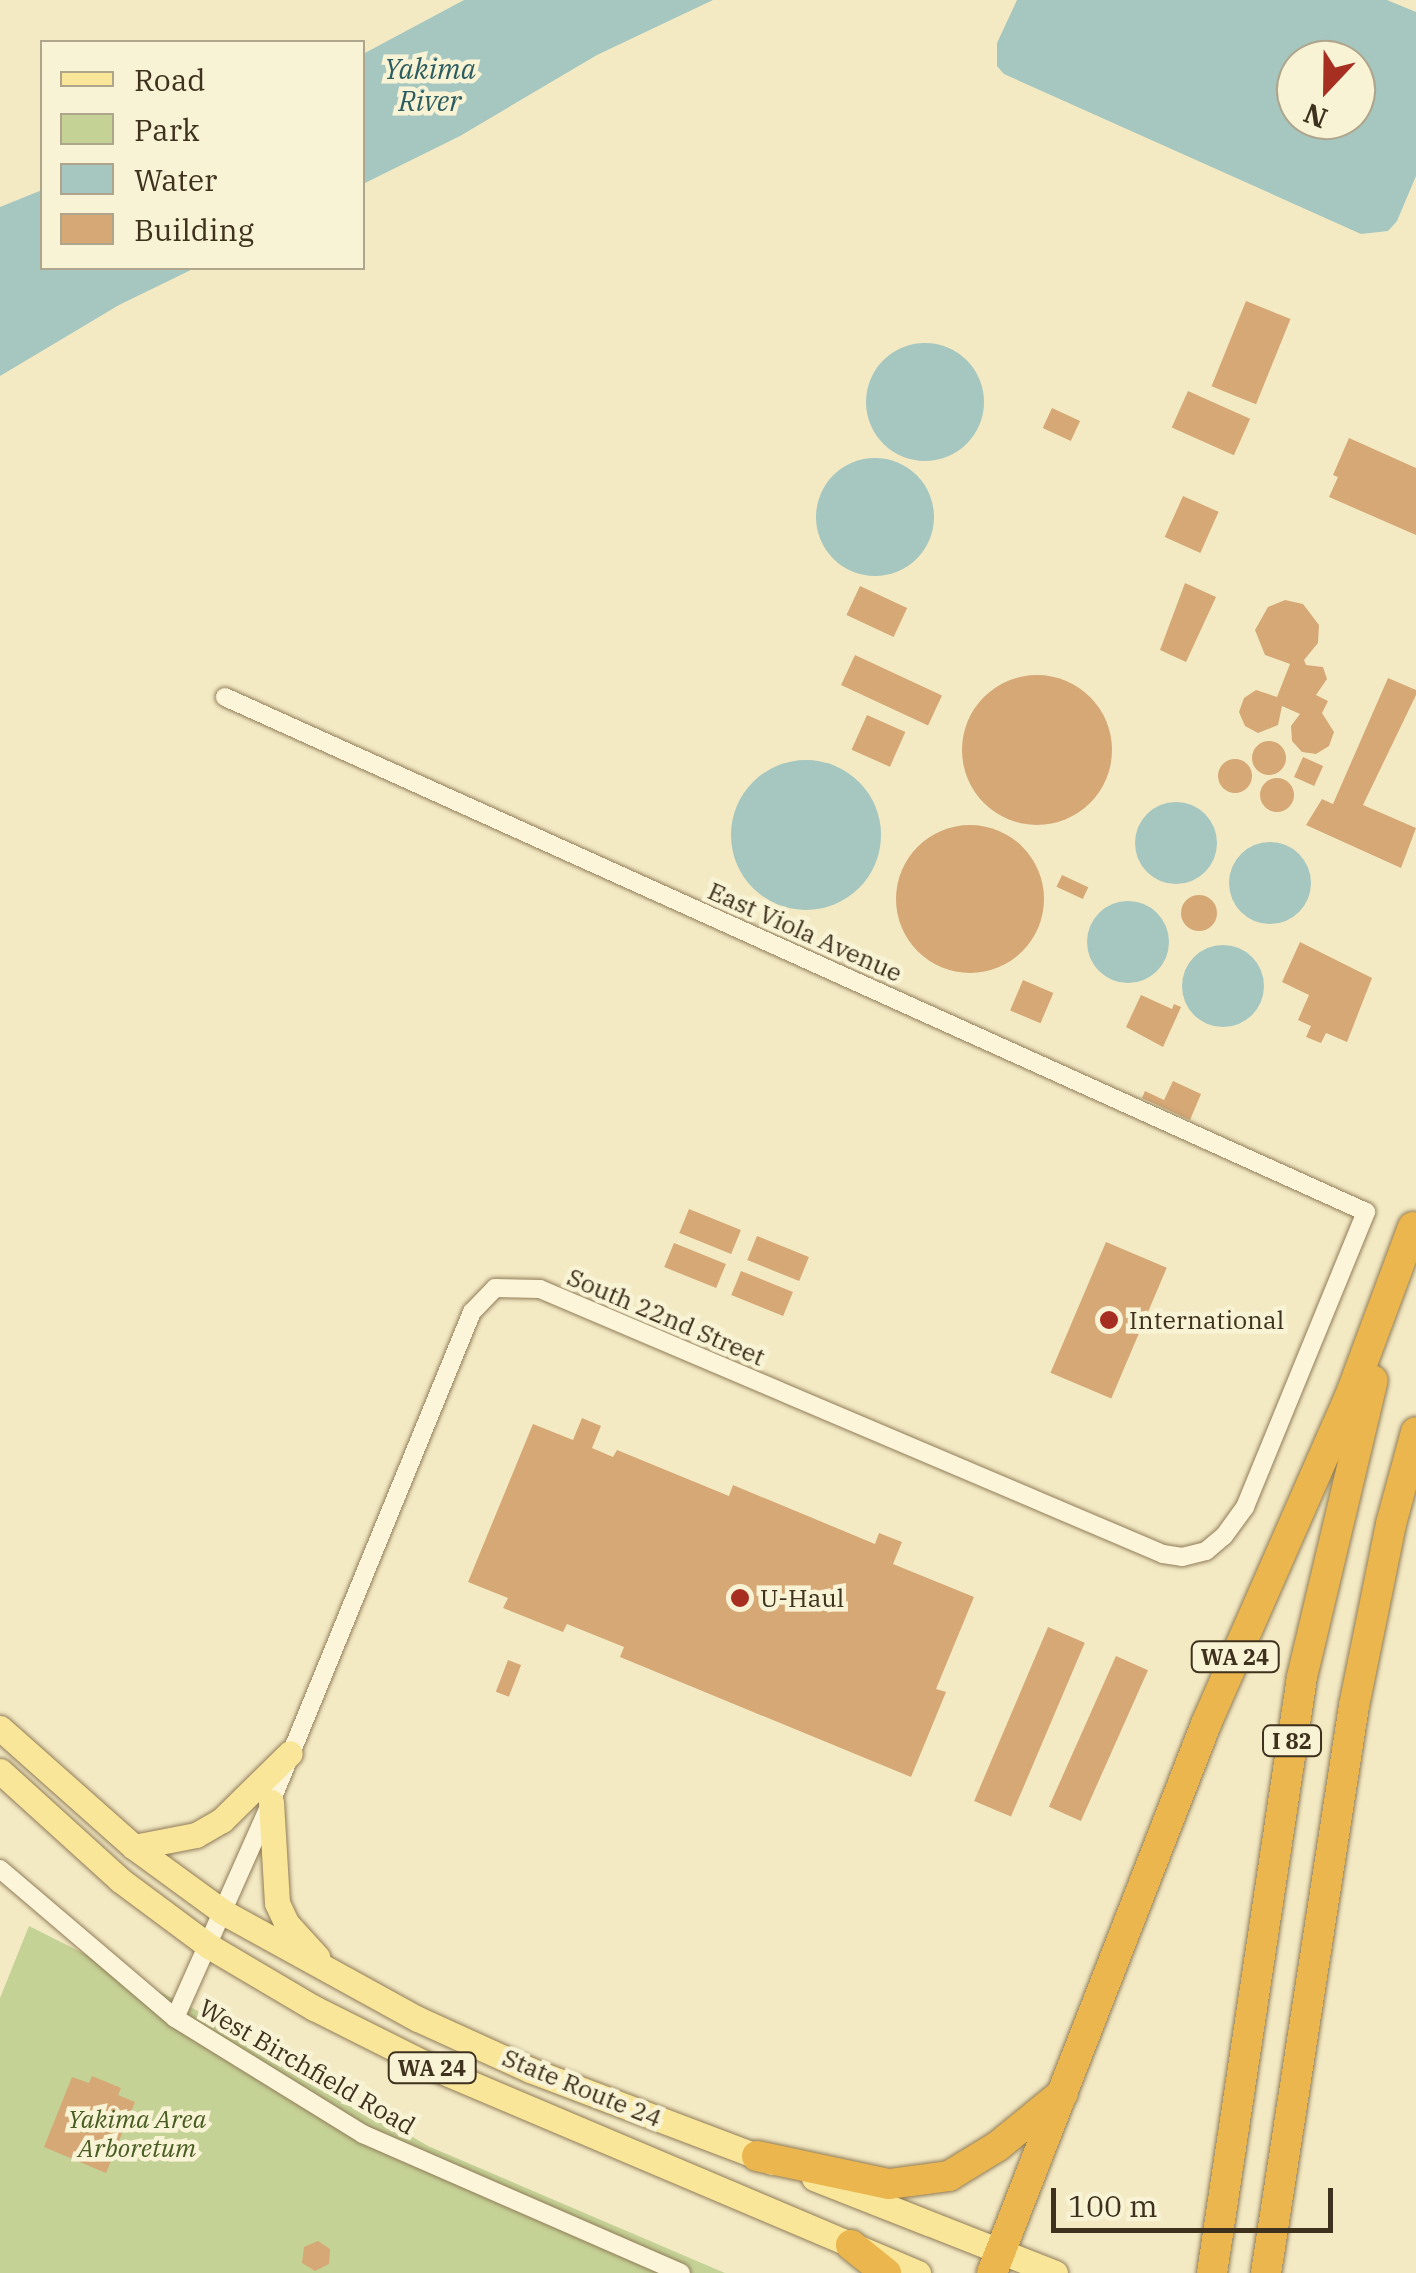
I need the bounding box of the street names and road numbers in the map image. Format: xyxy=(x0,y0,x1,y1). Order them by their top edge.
street label: East Viola Avenue xyxy=(703,876,907,988)
street label: South 22nd Street xyxy=(563,1262,769,1372)
road number: WA 24 xyxy=(1190,1640,1280,1674)
road number: I 82 xyxy=(1262,1724,1322,1758)
street label: West Birchfield Road xyxy=(194,1993,420,2141)
street label: State Route 24 xyxy=(498,2042,666,2134)
road number: WA 24 xyxy=(387,2051,477,2085)

